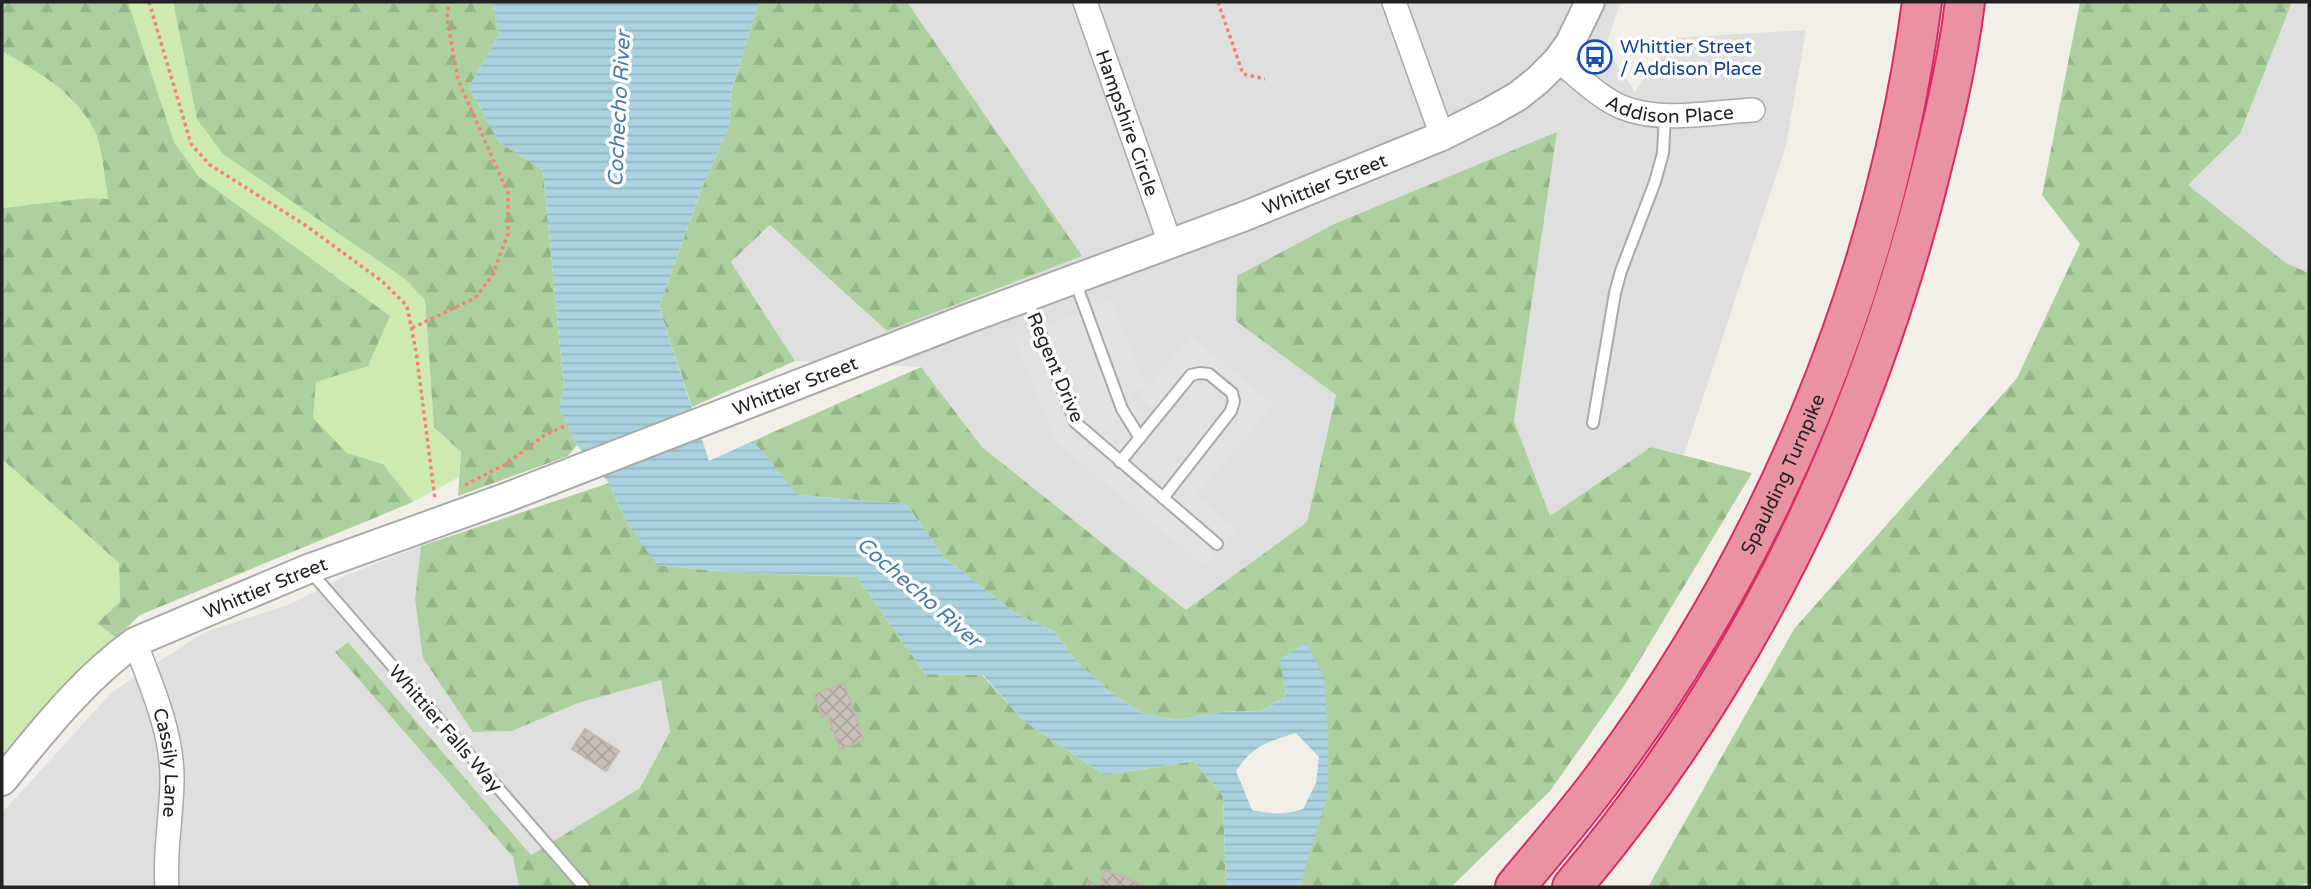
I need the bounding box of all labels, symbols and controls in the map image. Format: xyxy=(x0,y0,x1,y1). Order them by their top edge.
water label: Cochecho River xyxy=(603,27,636,188)
place label: Whittier Street / Addison Place xyxy=(1620,36,1762,80)
bus stop icon: Whittier Street / Addison Place xyxy=(1576,38,1614,76)
street label: Hampshire Circle xyxy=(1091,47,1162,199)
street label: Addison Place xyxy=(1602,91,1735,128)
street label: Whittier Street xyxy=(1260,150,1390,220)
street label: Regent Drive xyxy=(1022,309,1088,426)
street label: Whittier Street xyxy=(730,352,861,421)
street label: Spaulding Turnpike xyxy=(1736,391,1830,558)
water label: Cochecho River xyxy=(852,532,988,655)
street label: Whittier Street xyxy=(200,553,330,624)
street label: Whittier Falls Way xyxy=(384,661,506,797)
street label: Cassily Lane xyxy=(148,705,182,818)

